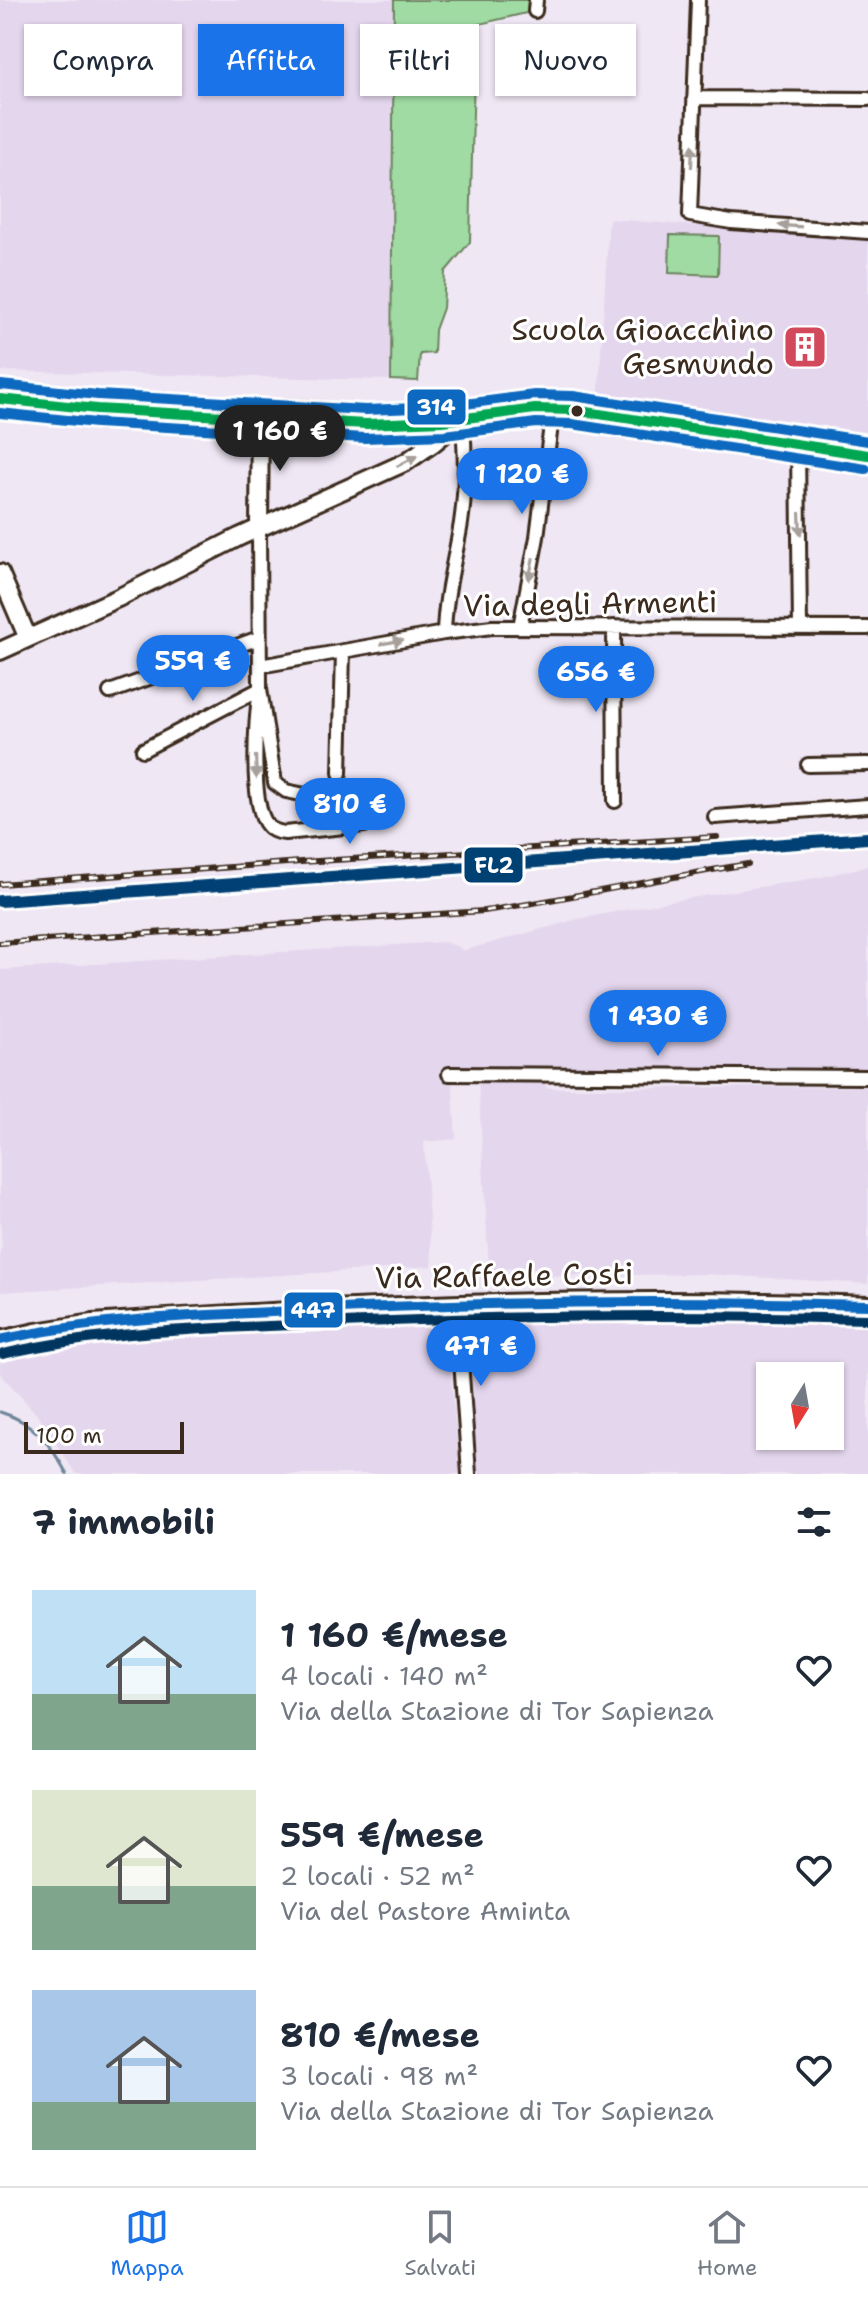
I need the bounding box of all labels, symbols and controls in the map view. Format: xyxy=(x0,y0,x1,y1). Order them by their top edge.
chip: Compra xyxy=(24,24,182,96)
chip: Affitta xyxy=(198,24,344,96)
chip: Filtri xyxy=(360,24,479,96)
chip: Nuovo xyxy=(495,24,636,96)
one-way arrow xyxy=(686,143,699,168)
one-way arrow xyxy=(777,219,802,232)
place label: Scuola Gioacchino Gesmundo xyxy=(511,309,774,384)
building icon: Scuola Gioacchino Gesmundo xyxy=(781,323,829,371)
line badge: 314 xyxy=(406,388,467,426)
text: 314 xyxy=(416,393,456,422)
unlabelled marker xyxy=(569,403,585,419)
pin: 1 160 € xyxy=(206,405,354,473)
text: 1 160 € xyxy=(232,413,328,448)
pin: 1 120 € xyxy=(448,448,596,516)
one-way arrow xyxy=(395,454,418,467)
text: 1 120 € xyxy=(475,456,569,491)
one-way arrow xyxy=(794,512,807,537)
one-way arrow xyxy=(525,557,537,582)
street label: Via degli Armenti xyxy=(462,581,718,626)
pin: 559 € xyxy=(137,635,249,703)
one-way arrow xyxy=(379,636,404,648)
text: 559 € xyxy=(154,643,232,678)
pin: 656 € xyxy=(540,646,652,714)
text: 656 € xyxy=(556,654,636,689)
one-way arrow xyxy=(250,755,263,780)
pin: 810 € xyxy=(294,778,406,846)
text: 810 € xyxy=(313,786,387,821)
line badge: FL2 xyxy=(463,846,524,884)
text: FL2 xyxy=(474,851,514,880)
pin: 1 430 € xyxy=(584,990,732,1058)
text: 1 430 € xyxy=(607,998,709,1033)
street label: Via Raffaele Costi xyxy=(374,1253,634,1298)
line badge: 447 xyxy=(283,1291,344,1329)
text: 447 xyxy=(290,1296,336,1325)
pin: 471 € xyxy=(425,1320,537,1388)
text: 471 € xyxy=(444,1328,518,1363)
north arrow xyxy=(756,1362,844,1450)
map controls xyxy=(756,1362,844,1450)
scale bar xyxy=(24,1418,184,1454)
text: 100 m xyxy=(36,1421,102,1450)
text: 7 immobili xyxy=(32,1499,215,1545)
icon: filters xyxy=(792,1500,836,1544)
text: 1 160 €/mese xyxy=(280,1612,508,1658)
icon: home xyxy=(96,1622,192,1718)
icon: heart xyxy=(792,1648,836,1692)
text: 4 locali · 140 m² xyxy=(280,1658,488,1693)
text: Via della Stazione di Tor Sapienza xyxy=(280,1693,714,1728)
text: 559 €/mese xyxy=(280,1812,484,1858)
icon: home xyxy=(96,1822,192,1918)
icon: heart xyxy=(792,1848,836,1892)
text: 2 locali · 52 m² xyxy=(280,1858,475,1893)
text: Via del Pastore Aminta xyxy=(280,1893,570,1928)
text: 810 €/mese xyxy=(280,2012,480,2058)
icon: home xyxy=(96,2022,192,2118)
icon: heart xyxy=(792,2048,836,2092)
text: 3 locali · 98 m² xyxy=(280,2058,478,2093)
text: Via della Stazione di Tor Sapienza xyxy=(280,2093,714,2128)
tab: Mappa xyxy=(110,2205,184,2282)
tab: Salvati xyxy=(404,2205,476,2282)
tab: Home xyxy=(697,2205,758,2282)

